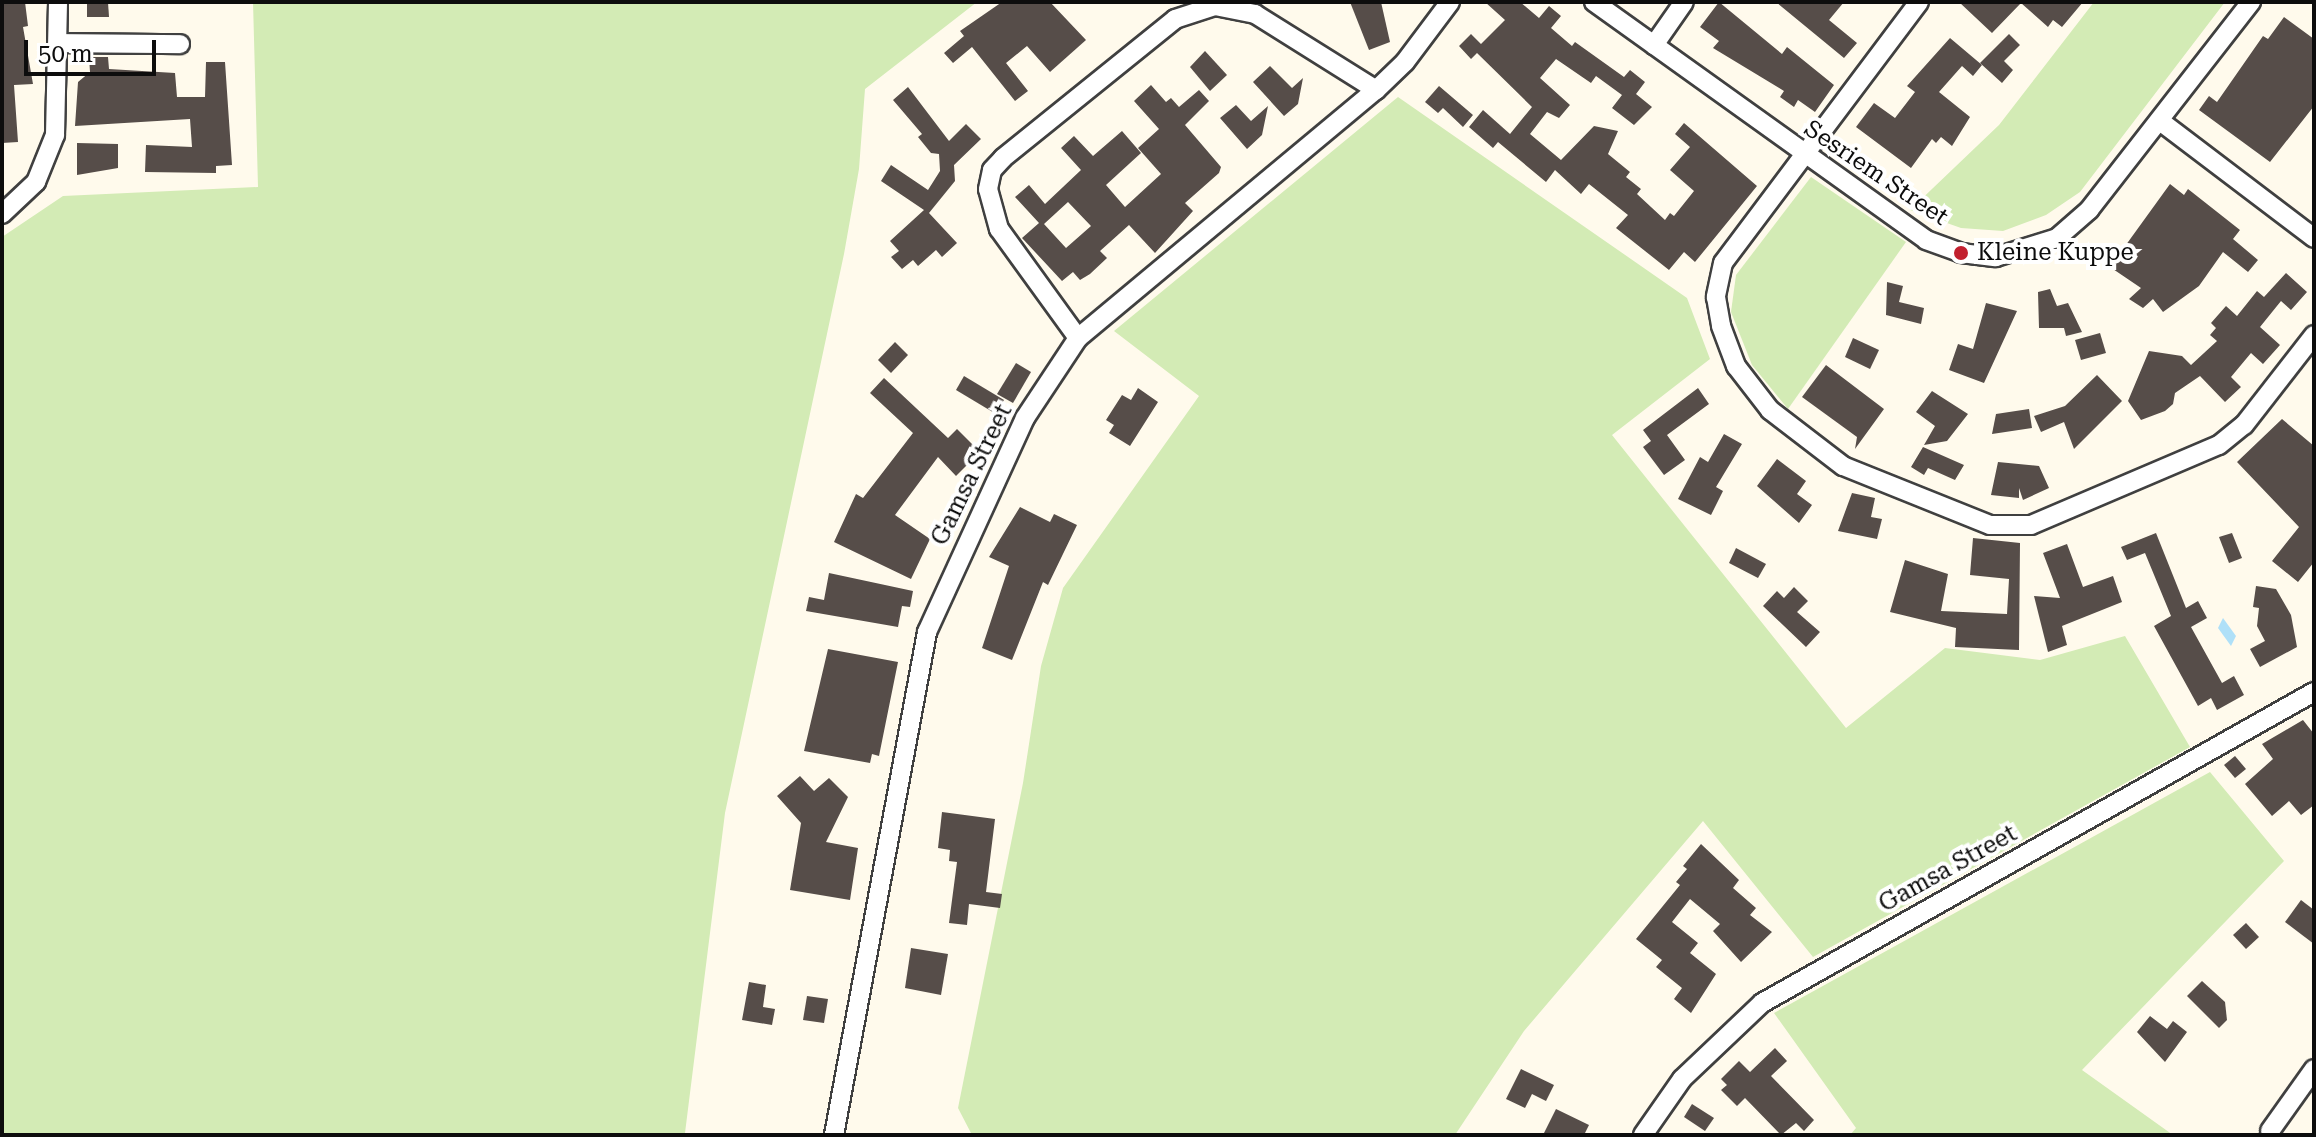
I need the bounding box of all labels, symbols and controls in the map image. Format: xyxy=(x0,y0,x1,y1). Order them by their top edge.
scale bar xyxy=(28,24,160,74)
text: 50 m xyxy=(38,40,93,68)
street label: Sesriem Street xyxy=(1799,114,1953,232)
place label: Kleine Kuppe xyxy=(1977,239,2134,267)
marker: Kleine Kuppe xyxy=(1952,244,1970,262)
street label: Gamsa Street xyxy=(925,400,1019,550)
street label: Gamsa Street xyxy=(1874,819,2022,919)

